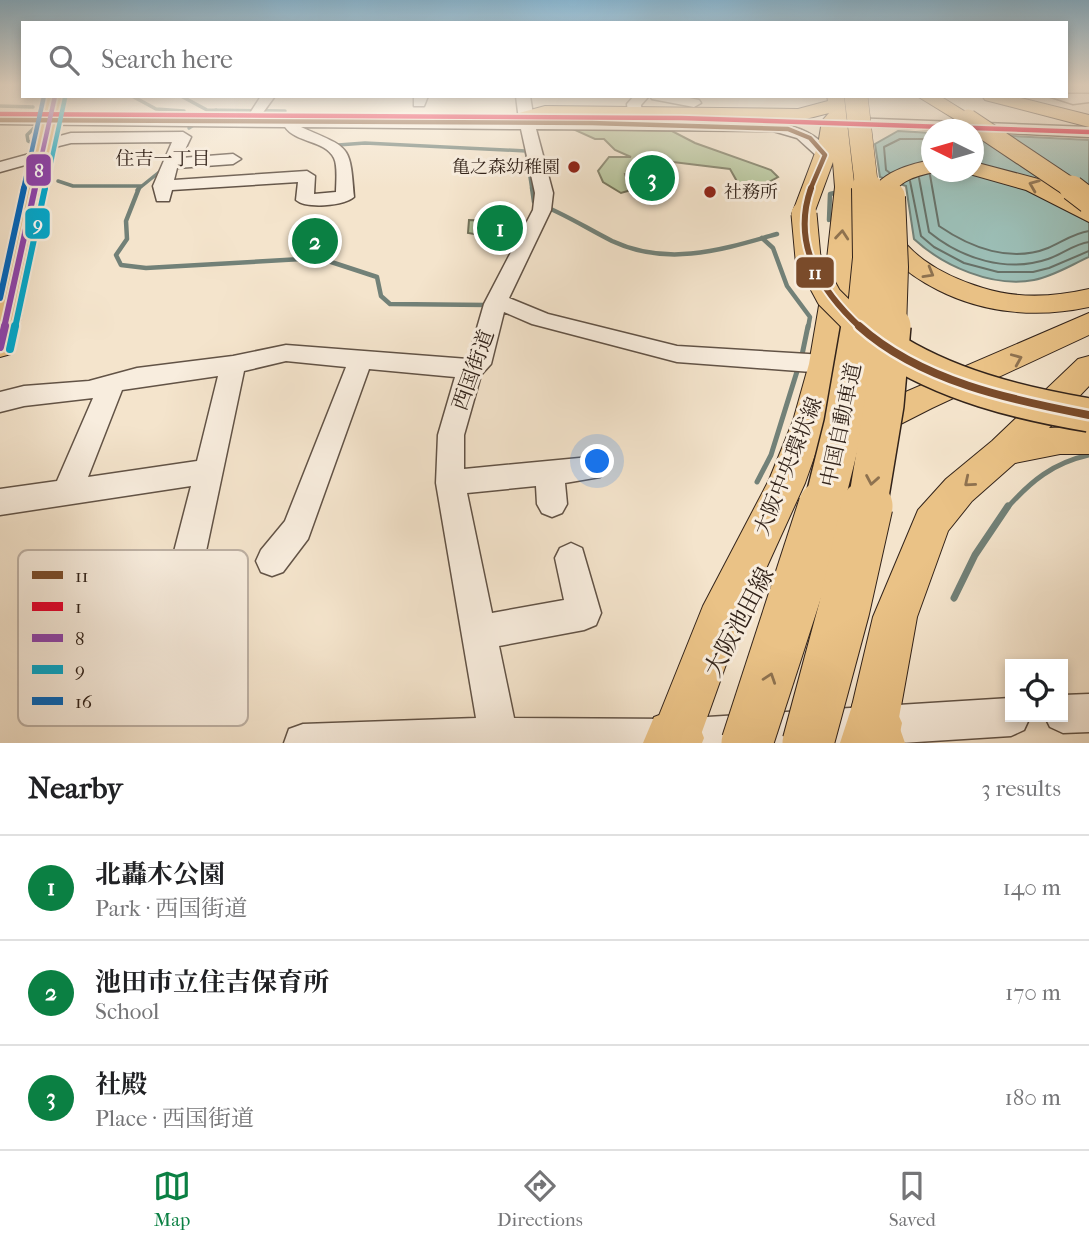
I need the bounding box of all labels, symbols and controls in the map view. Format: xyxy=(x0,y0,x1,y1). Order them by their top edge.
search box xyxy=(21,21,1068,98)
icon: search xyxy=(45,41,83,79)
text: Search here xyxy=(101,44,233,75)
north arrow xyxy=(921,119,984,182)
district label: 住吉一丁目 xyxy=(115,148,211,170)
pin: 3 xyxy=(629,152,675,204)
line badge: 8 xyxy=(25,153,52,187)
place label: 亀之森幼稚園 xyxy=(452,157,560,178)
marker: 亀之森幼稚園 xyxy=(566,159,582,175)
text: 8 xyxy=(34,160,44,182)
one-way arrow xyxy=(1028,180,1040,194)
place label: 社務所 xyxy=(724,182,778,203)
marker: 社務所 xyxy=(702,184,718,200)
pin: 1 xyxy=(477,202,523,254)
line badge: 9 xyxy=(24,207,51,240)
text: 9 xyxy=(32,213,43,235)
pin: 2 xyxy=(292,215,338,267)
one-way arrow xyxy=(834,229,849,240)
line badge: 11 xyxy=(795,256,835,289)
text: 11 xyxy=(808,262,822,284)
one-way arrow xyxy=(921,265,934,278)
street label: 西国街道 xyxy=(447,326,499,414)
one-way arrow xyxy=(1010,353,1022,367)
street label: 中国自動車道 xyxy=(816,361,866,489)
street label: 大阪中央環状線 xyxy=(749,393,827,539)
your location xyxy=(580,444,614,478)
one-way arrow xyxy=(865,474,880,486)
one-way arrow xyxy=(964,474,977,486)
legend xyxy=(18,550,248,726)
street label: 大阪池田線 xyxy=(698,562,780,682)
text: 11 xyxy=(75,565,89,587)
text: 1 xyxy=(75,596,82,618)
text: 8 xyxy=(75,628,85,650)
text: 9 xyxy=(75,659,85,681)
map controls xyxy=(1005,659,1068,722)
button: locate xyxy=(1005,659,1068,722)
one-way arrow xyxy=(762,673,776,685)
text: 16 xyxy=(75,691,93,713)
text: Nearby xyxy=(28,771,123,806)
text: 3 results xyxy=(981,775,1061,802)
text: 北轟木公園 xyxy=(95,859,225,890)
text: 1 xyxy=(47,874,55,901)
text: 140 m xyxy=(1002,874,1061,901)
text: Park · 西国街道 xyxy=(95,895,247,922)
text: 池田市立住吉保育所 xyxy=(95,967,329,998)
text: 2 xyxy=(45,979,57,1006)
text: 170 m xyxy=(1005,979,1061,1006)
text: School xyxy=(95,998,159,1025)
text: 社殿 xyxy=(95,1069,147,1100)
text: 3 xyxy=(46,1084,56,1111)
text: 180 m xyxy=(1004,1084,1061,1111)
text: Place · 西国街道 xyxy=(95,1105,254,1132)
tab: Map xyxy=(153,1167,191,1231)
tab: Directions xyxy=(497,1167,583,1231)
tab: Saved xyxy=(889,1167,936,1231)

